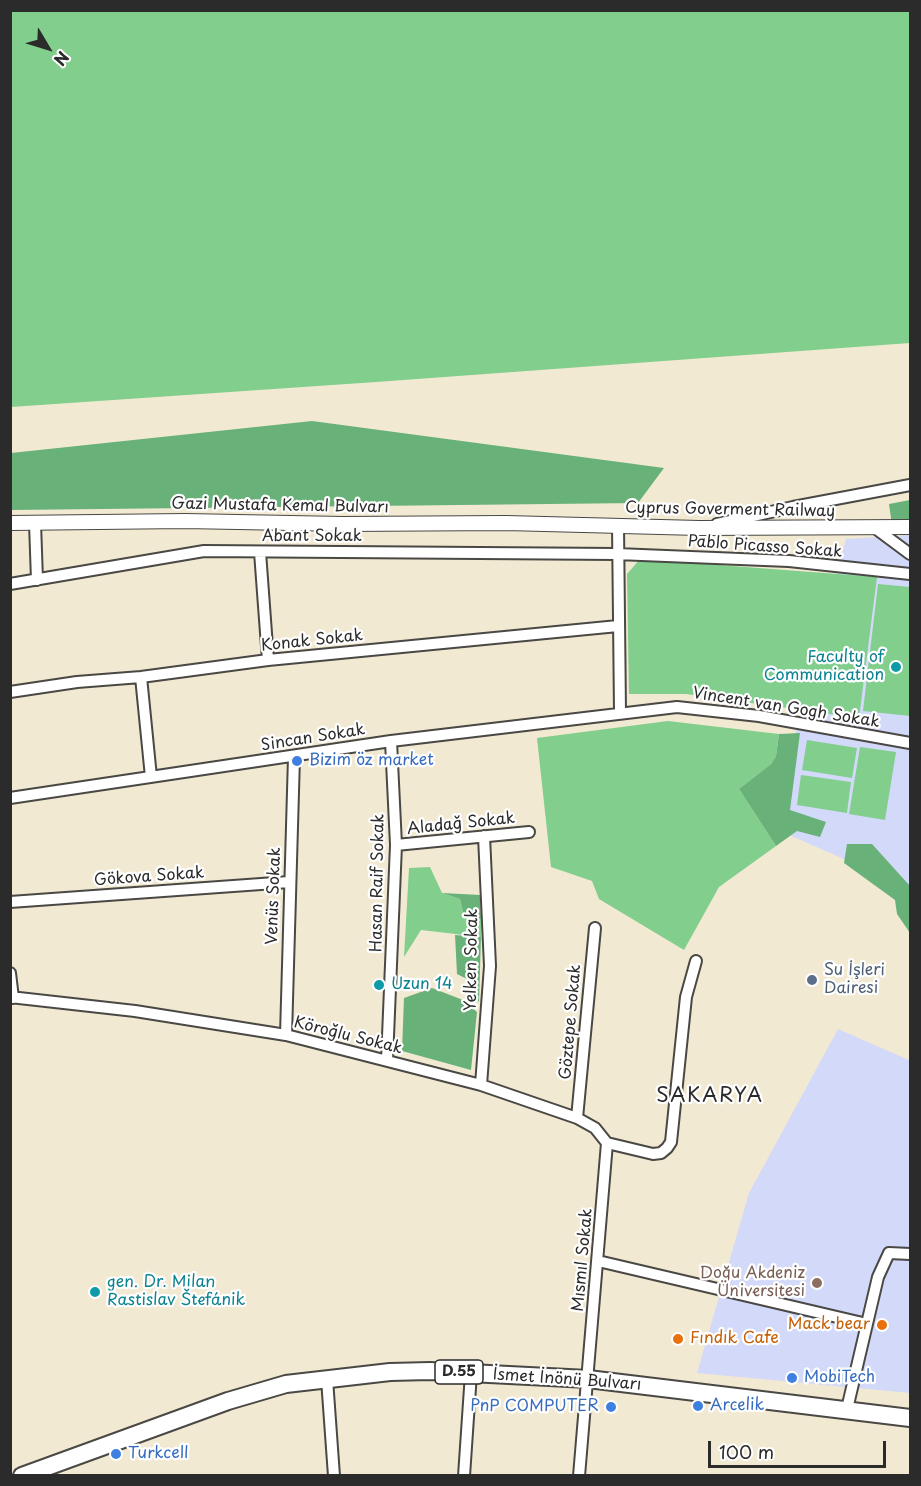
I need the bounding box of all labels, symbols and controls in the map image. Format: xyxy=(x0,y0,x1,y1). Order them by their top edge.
north arrow xyxy=(18,18,78,78)
text: N xyxy=(49,47,76,71)
street label: Gazi Mustafa Kemal Bulvarı xyxy=(171,495,389,517)
street label: Cyprus Goverment Railway xyxy=(625,499,835,521)
street label: Abant Sokak xyxy=(262,527,362,547)
street label: Pablo Picasso Sokak xyxy=(687,532,843,562)
street label: Konak Sokak xyxy=(260,626,364,656)
place label: Faculty of Communication xyxy=(764,648,884,686)
marker: Faculty of Communication xyxy=(889,660,903,674)
street label: Vincent van Gogh Sokak xyxy=(691,684,881,732)
street label: Sincan Sokak xyxy=(260,720,366,756)
place label: Bizim öz market xyxy=(309,751,434,771)
marker: Bizim öz market xyxy=(290,754,304,768)
street label: Aladağ Sokak xyxy=(406,809,516,839)
street label: Hasan Raif Sokak xyxy=(367,814,389,952)
street label: Venüs Sokak xyxy=(263,847,285,945)
street label: Gökova Sokak xyxy=(93,864,205,890)
street label: Yelken Sokak xyxy=(462,909,482,1011)
place label: Su İşleri Dairesi xyxy=(824,961,885,999)
street label: Göztepe Sokak xyxy=(556,964,586,1080)
marker: Su İşleri Dairesi xyxy=(805,973,819,987)
place label: Uzun 14 xyxy=(391,975,453,995)
marker: Uzun 14 xyxy=(372,978,386,992)
street label: Köroğlu Sokak xyxy=(292,1013,404,1059)
district label: SAKARYA xyxy=(656,1084,764,1108)
street label: Mısmıl Sokak xyxy=(569,1208,597,1312)
place label: Doğu Akdeniz Üniversitesi xyxy=(700,1264,805,1302)
place label: gen. Dr. Milan Rastislav Štefánik xyxy=(107,1273,245,1311)
marker: Doğu Akdeniz Üniversitesi xyxy=(810,1276,824,1290)
marker: gen. Dr. Milan Rastislav Štefánik xyxy=(88,1285,102,1299)
place label: Mack bear xyxy=(788,1315,870,1335)
marker: Mack bear xyxy=(875,1318,889,1332)
place label: Fındık Cafe xyxy=(690,1329,779,1349)
marker: Fındık Cafe xyxy=(671,1332,685,1346)
road number: D.55 xyxy=(435,1360,483,1384)
street label: İsmet İnönü Bulvarı xyxy=(492,1365,642,1395)
place label: MobiTech xyxy=(804,1368,875,1388)
marker: MobiTech xyxy=(785,1371,799,1385)
place label: Arcelik xyxy=(710,1396,764,1416)
place label: PnP COMPUTER xyxy=(470,1397,599,1417)
marker: Arcelik xyxy=(691,1399,705,1413)
marker: PnP COMPUTER xyxy=(604,1400,618,1414)
scale bar xyxy=(711,1429,890,1467)
text: 100 m xyxy=(719,1438,774,1465)
place label: Turkcell xyxy=(128,1444,188,1464)
marker: Turkcell xyxy=(109,1447,123,1461)

